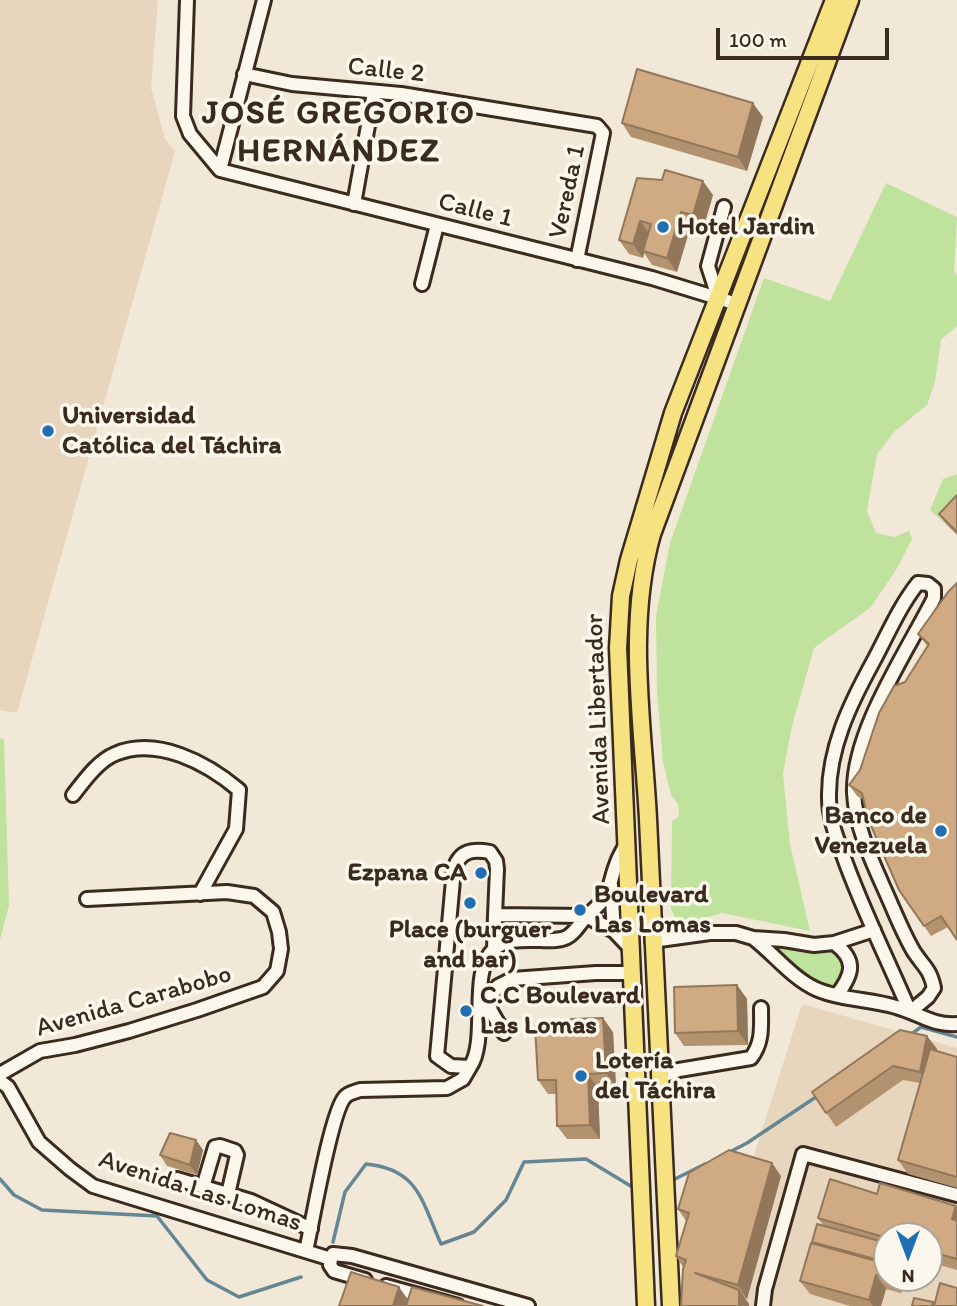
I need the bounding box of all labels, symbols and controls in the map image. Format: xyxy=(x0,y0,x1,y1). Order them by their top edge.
scale bar xyxy=(719,14,892,58)
text: 100 m xyxy=(729,27,787,52)
street label: Calle 2 xyxy=(346,51,426,91)
district label: JOSÉ GREGORIO HERNÁNDEZ xyxy=(203,95,475,173)
street label: Vereda 1 xyxy=(543,142,593,242)
street label: Calle 1 xyxy=(435,187,515,235)
place label: Hotel Jardin xyxy=(677,211,815,243)
marker: Hotel Jardin xyxy=(655,219,671,235)
place label: Universidad Católica del Táchira xyxy=(62,400,281,462)
marker: Universidad Católica del Táchira xyxy=(40,423,56,439)
street label: Avenida Libertador xyxy=(580,613,618,825)
place label: Banco de Venezuela xyxy=(814,800,927,862)
marker: Banco de Venezuela xyxy=(933,823,949,839)
place label: Ezpana CA xyxy=(347,857,467,889)
marker: Ezpana CA xyxy=(473,865,489,881)
place label: Boulevard Las Lomas xyxy=(594,879,711,940)
marker: Place (burguer and bar) xyxy=(462,895,478,911)
marker: Boulevard Las Lomas xyxy=(572,902,588,918)
place label: Place (burguer and bar) xyxy=(389,914,551,976)
street label: Avenida Carabobo xyxy=(33,959,235,1045)
place label: C.C Boulevard Las Lomas xyxy=(480,980,640,1042)
marker: C.C Boulevard Las Lomas xyxy=(458,1003,474,1019)
place label: Lotería del Táchira xyxy=(595,1045,716,1106)
marker: Lotería del Táchira xyxy=(573,1068,589,1084)
street label: Avenida Las Lomas xyxy=(95,1144,305,1240)
north arrow xyxy=(873,1222,943,1292)
text: N xyxy=(902,1265,914,1288)

